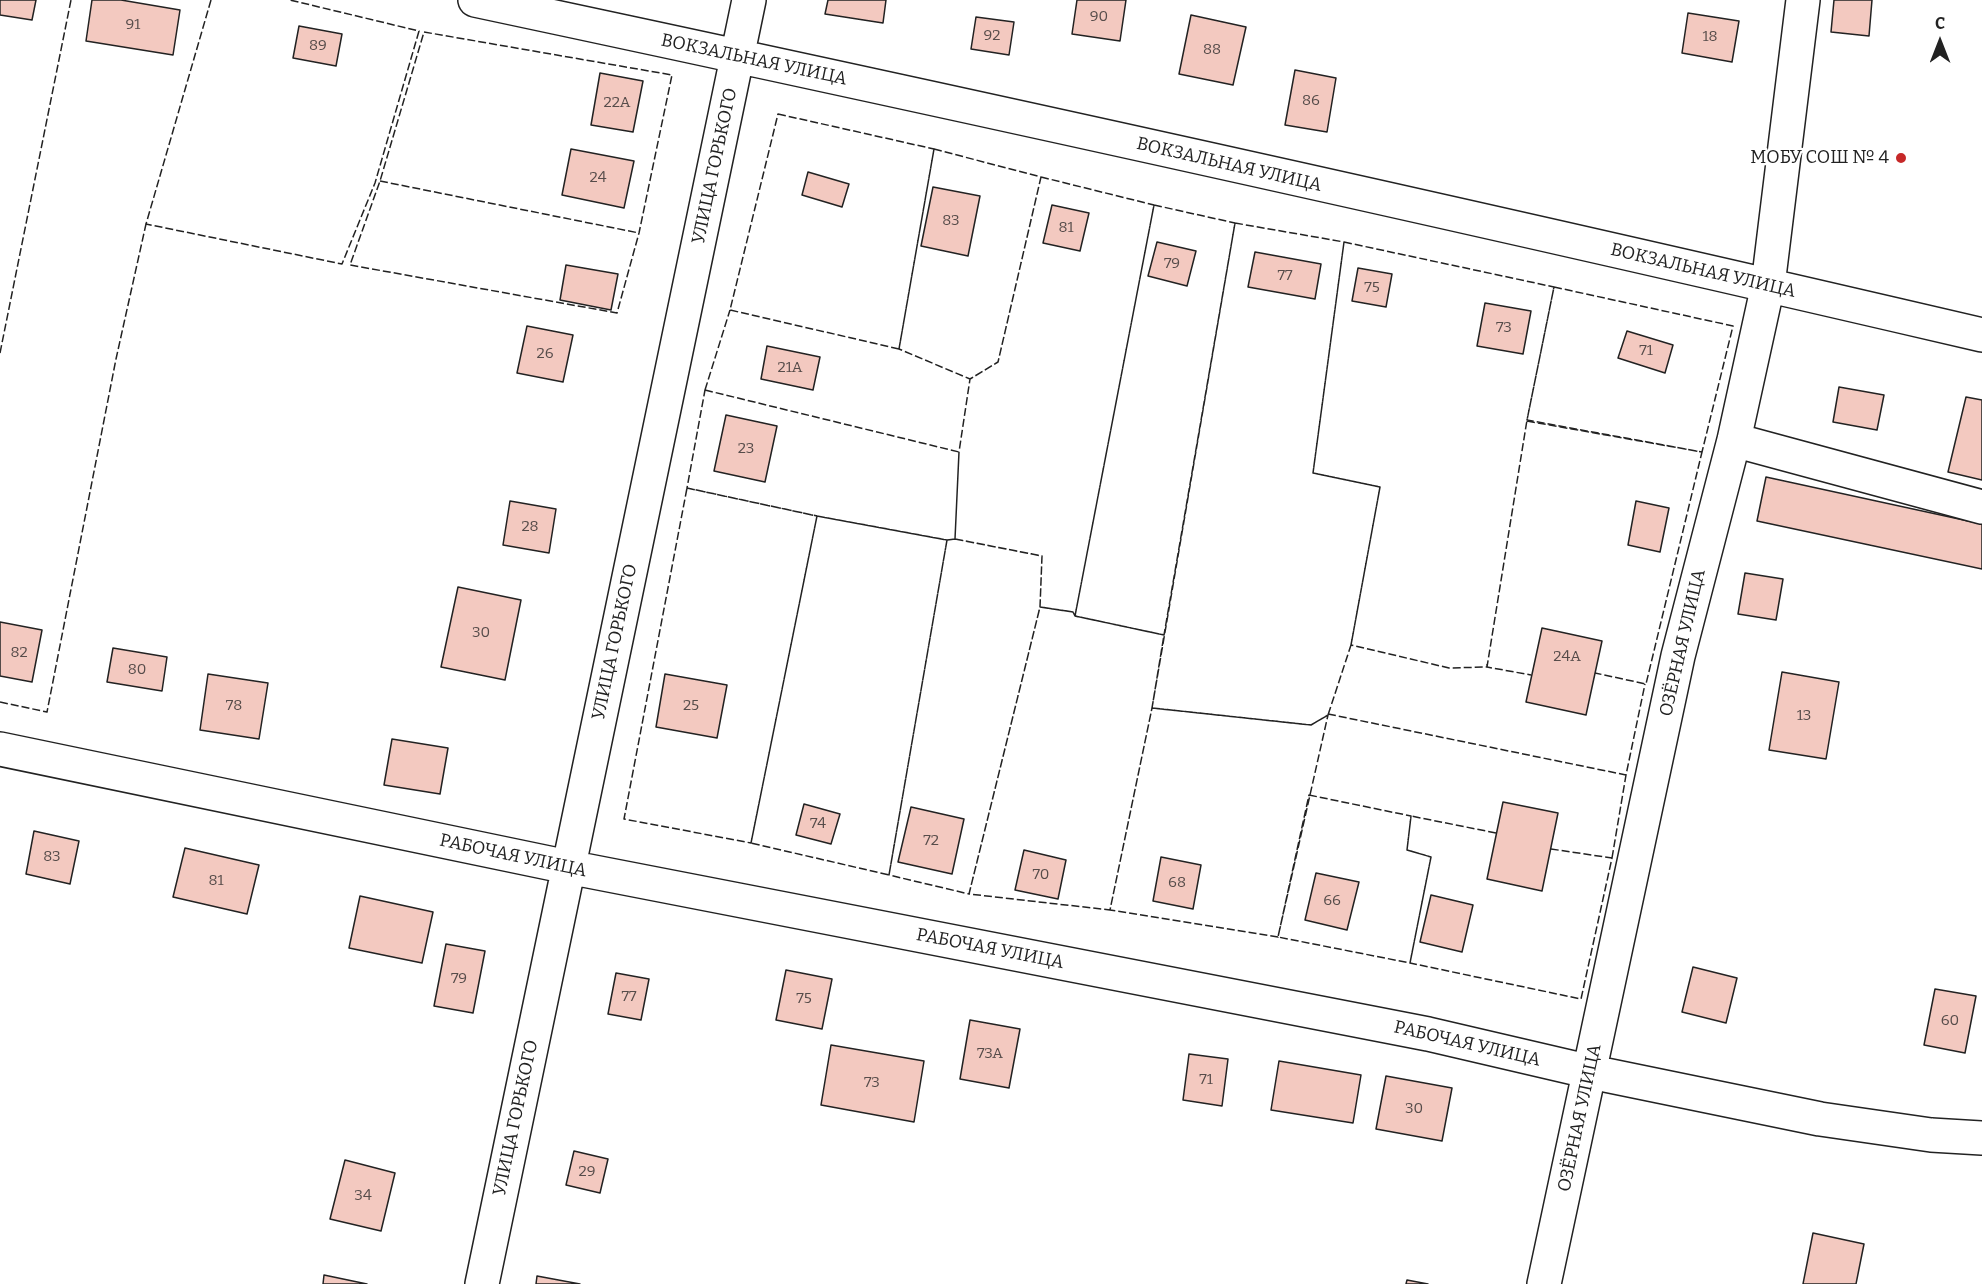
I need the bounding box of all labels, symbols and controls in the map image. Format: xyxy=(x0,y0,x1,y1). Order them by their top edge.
house number: 90 xyxy=(1090,8,1108,26)
north arrow xyxy=(1910,12,1970,72)
text: С xyxy=(1935,14,1945,33)
house number: 91 xyxy=(126,16,140,34)
house number: 92 xyxy=(984,27,1000,45)
house number: 18 xyxy=(1702,28,1718,46)
street label: ВОКЗАЛЬНАЯ УЛИЦА xyxy=(659,30,849,90)
house number: 89 xyxy=(309,37,327,55)
house number: 88 xyxy=(1203,41,1221,59)
street label: УЛИЦА ГОРЬКОГО xyxy=(688,86,742,246)
house number: 86 xyxy=(1302,92,1320,110)
house number: 22А xyxy=(604,94,630,112)
street label: ВОКЗАЛЬНАЯ УЛИЦА xyxy=(1134,133,1324,197)
place label: МОБУ СОШ № 4 xyxy=(1750,147,1889,169)
marker: МОБУ СОШ № 4 xyxy=(1894,151,1908,165)
house number: 24 xyxy=(590,169,606,187)
house number: 83 xyxy=(942,212,960,230)
house number: 81 xyxy=(1058,219,1074,237)
street label: ВОКЗАЛЬНАЯ УЛИЦА xyxy=(1608,239,1798,303)
house number: 79 xyxy=(1164,255,1180,273)
house number: 77 xyxy=(1277,267,1293,285)
house number: 75 xyxy=(1364,279,1380,297)
house number: 73 xyxy=(1496,319,1512,337)
house number: 71 xyxy=(1639,342,1653,360)
house number: 26 xyxy=(537,345,553,363)
house number: 21А xyxy=(778,359,802,377)
house number: 23 xyxy=(738,440,754,458)
house number: 28 xyxy=(521,518,539,536)
street label: УЛИЦА ГОРЬКОГО xyxy=(588,562,642,722)
street label: ОЗЁРНАЯ УЛИЦА xyxy=(1656,567,1710,719)
house number: 30 xyxy=(472,624,490,642)
house number: 82 xyxy=(10,644,28,662)
house number: 24А xyxy=(1553,648,1581,666)
house number: 80 xyxy=(128,661,146,679)
house number: 78 xyxy=(226,697,242,715)
house number: 25 xyxy=(683,697,699,715)
house number: 13 xyxy=(1797,707,1811,725)
house number: 74 xyxy=(810,815,826,833)
street label: РАБОЧАЯ УЛИЦА xyxy=(437,830,589,882)
house number: 72 xyxy=(923,832,939,850)
house number: 83 xyxy=(43,848,61,866)
house number: 70 xyxy=(1033,866,1049,884)
house number: 81 xyxy=(208,872,224,890)
house number: 68 xyxy=(1168,874,1186,892)
house number: 66 xyxy=(1323,892,1341,910)
street label: РАБОЧАЯ УЛИЦА xyxy=(914,924,1066,974)
house number: 79 xyxy=(451,970,467,988)
house number: 77 xyxy=(621,988,637,1006)
house number: 75 xyxy=(796,990,812,1008)
house number: 60 xyxy=(1941,1012,1959,1030)
street label: РАБОЧАЯ УЛИЦА xyxy=(1392,1017,1542,1071)
street label: УЛИЦА ГОРЬКОГО xyxy=(489,1038,543,1198)
street label: ОЗЁРНАЯ УЛИЦА xyxy=(1554,1042,1606,1194)
house number: 73А xyxy=(977,1045,1003,1063)
house number: 71 xyxy=(1199,1071,1213,1089)
house number: 73 xyxy=(864,1074,880,1092)
house number: 30 xyxy=(1405,1100,1423,1118)
house number: 29 xyxy=(579,1163,595,1181)
house number: 34 xyxy=(354,1187,372,1205)

